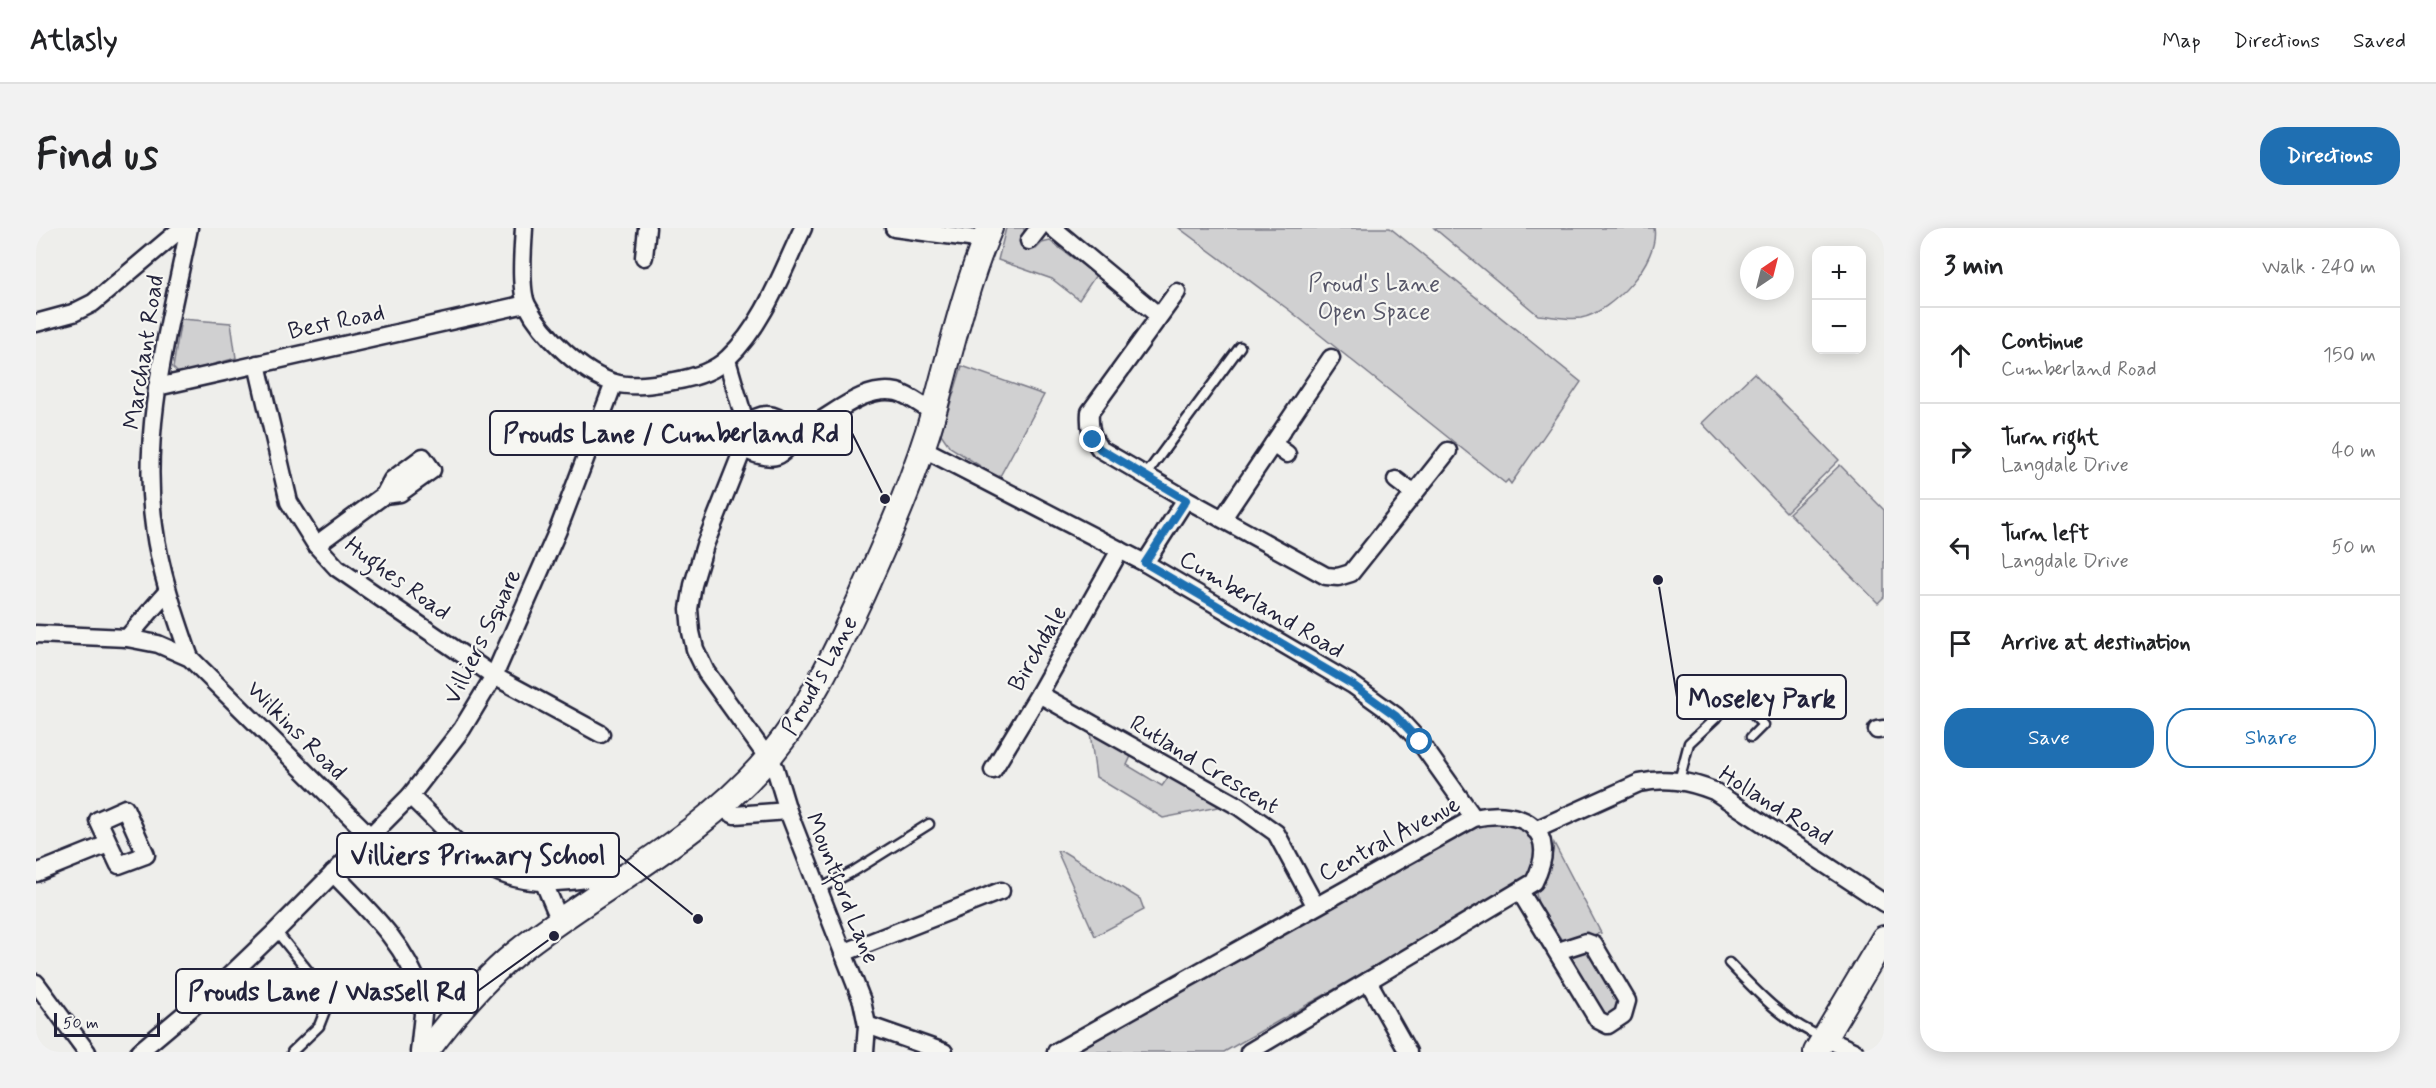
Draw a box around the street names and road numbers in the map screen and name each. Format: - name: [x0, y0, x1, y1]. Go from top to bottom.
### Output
- street label: Marchant Road: [117, 273, 172, 432]
- street label: Best Road: [285, 297, 388, 348]
- street label: Hughes Road: [336, 530, 456, 631]
- street label: Cumberland Road: [1173, 544, 1349, 667]
- street label: Villiers Square: [437, 564, 530, 710]
- street label: Birchdale: [1001, 600, 1075, 697]
- street label: Proud's Lane: [775, 610, 866, 741]
- street label: Wilkins Road: [239, 674, 353, 788]
- street label: Rutland Crescent: [1124, 708, 1285, 822]
- street label: Holland Road: [1713, 759, 1838, 853]
- street label: Central Avenue: [1313, 789, 1466, 890]
- street label: Mountford Lane: [795, 808, 886, 969]

